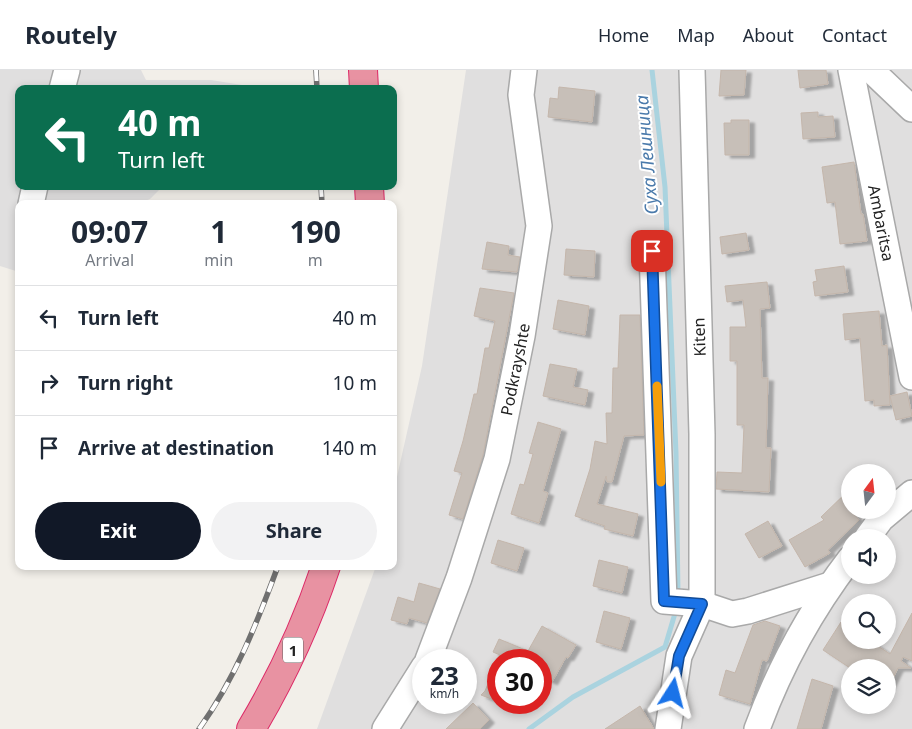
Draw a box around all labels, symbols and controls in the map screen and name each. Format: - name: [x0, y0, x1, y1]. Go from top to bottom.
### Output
- text: Routely: [25, 18, 117, 51]
- text: Home: [598, 23, 649, 47]
- text: Map: [677, 23, 715, 47]
- text: About: [743, 23, 794, 47]
- text: Contact: [822, 23, 887, 47]
- water label: Суха Лешница: [629, 94, 663, 216]
- text: 40 m: [118, 99, 201, 146]
- icon: left: [35, 105, 100, 170]
- text: Turn left: [118, 144, 205, 174]
- street label: Ambaritsa: [863, 183, 900, 263]
- text: 09:07: [71, 211, 148, 252]
- text: 1: [210, 211, 227, 252]
- text: 190: [289, 211, 341, 252]
- pin: [631, 230, 673, 272]
- icon: arrive: [638, 237, 666, 265]
- text: Arrival: [85, 249, 134, 271]
- text: min: [204, 249, 233, 271]
- text: m: [308, 249, 323, 271]
- icon: left: [35, 304, 63, 332]
- text: Turn left: [78, 305, 159, 331]
- text: 40 m: [333, 305, 377, 331]
- street label: Kiten: [687, 317, 711, 357]
- street label: Podkrayshte: [495, 322, 535, 417]
- icon: right: [35, 369, 63, 397]
- text: Turn right: [78, 370, 173, 396]
- text: 10 m: [333, 370, 377, 396]
- icon: arrive: [35, 434, 63, 462]
- text: Arrive at destination: [78, 435, 274, 461]
- text: 140 m: [322, 435, 377, 461]
- north arrow: [841, 464, 896, 519]
- map controls: [841, 464, 896, 714]
- button: Exit: [35, 502, 201, 560]
- button: Share: [211, 502, 377, 560]
- button: sound: [841, 529, 896, 584]
- button: search: [841, 594, 896, 649]
- road number: 1: [283, 638, 303, 662]
- speed limit sign: 30: [487, 649, 552, 714]
- text: 23: [430, 658, 459, 692]
- button: layers: [841, 659, 896, 714]
- position arrow: [646, 666, 698, 718]
- text: km/h: [430, 685, 459, 702]

